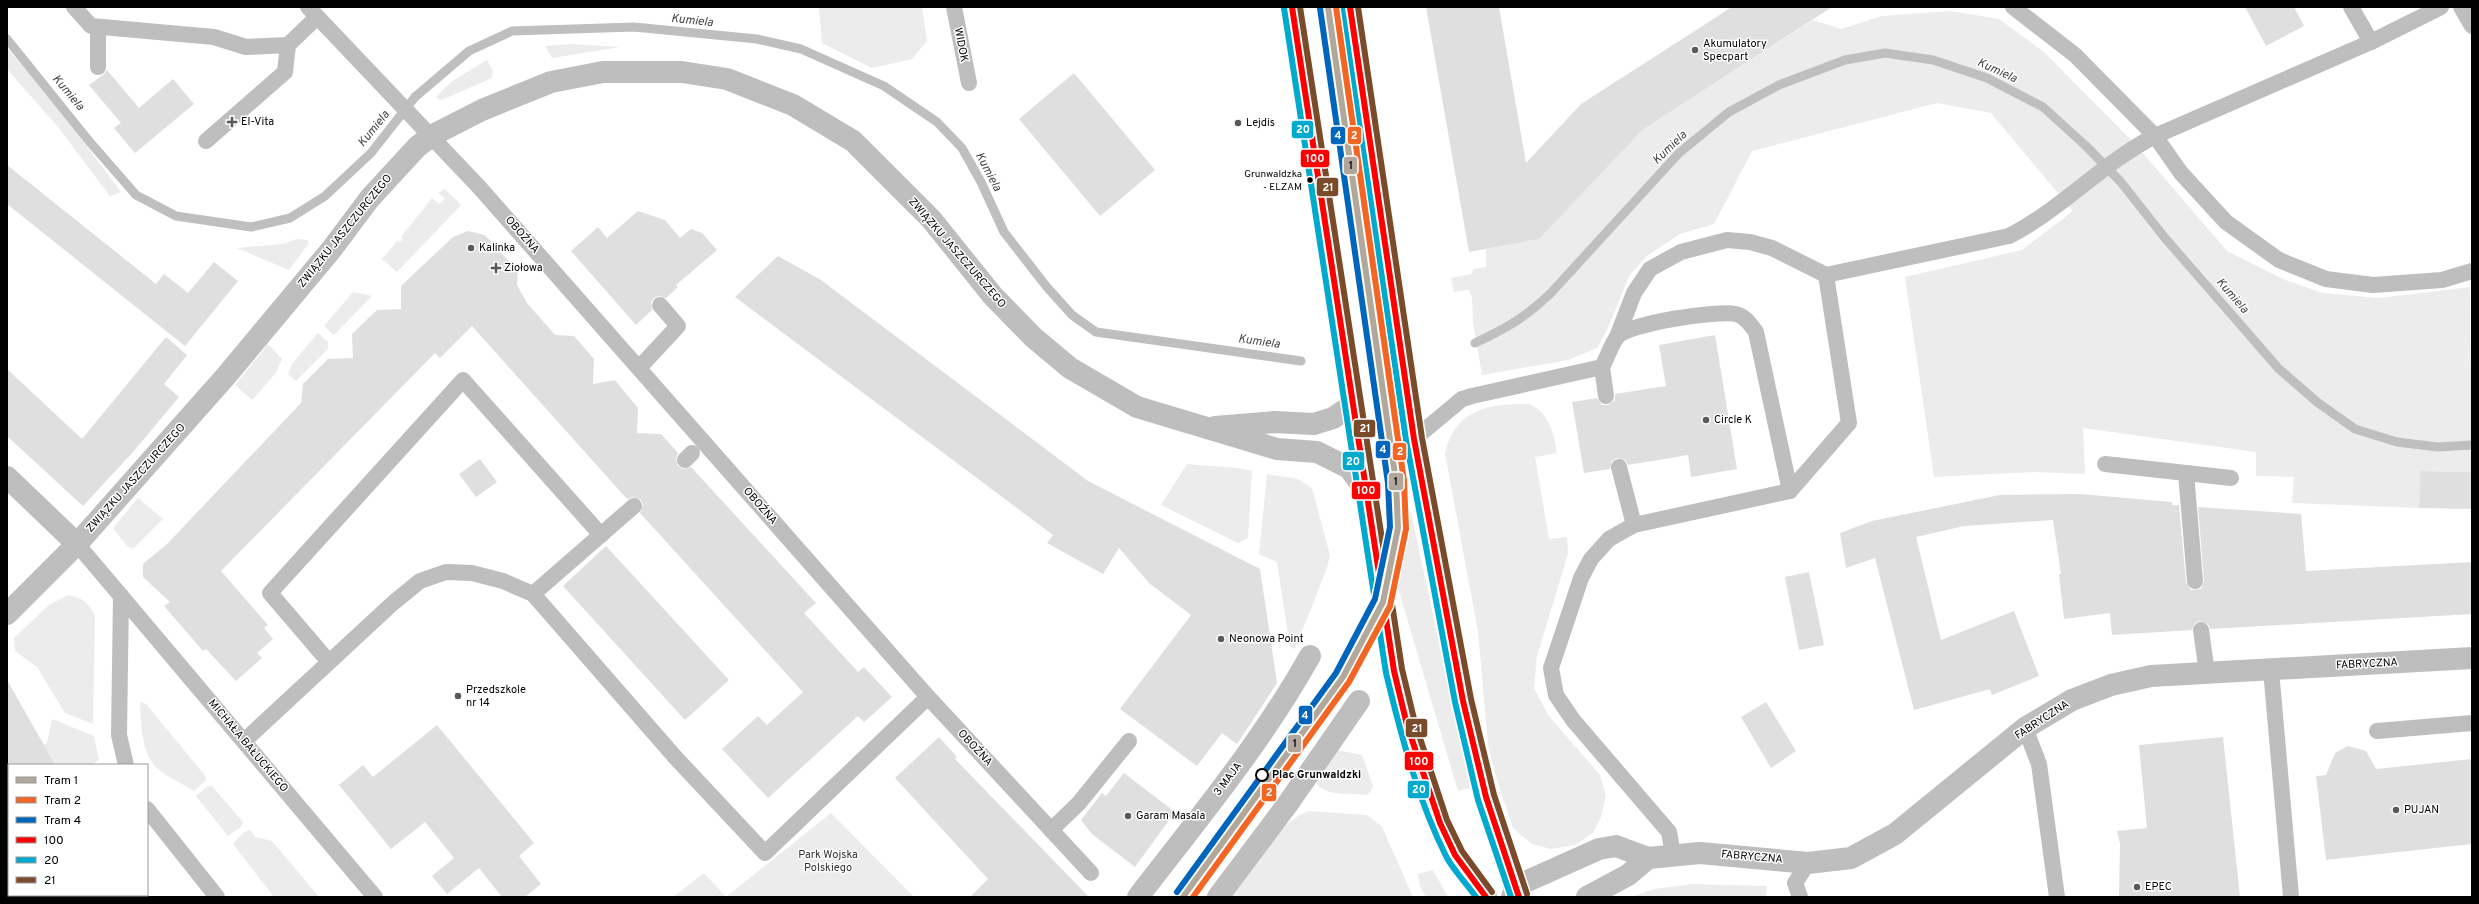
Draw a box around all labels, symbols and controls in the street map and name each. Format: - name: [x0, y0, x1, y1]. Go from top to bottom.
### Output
- water label: Kumiela: [670, 11, 715, 31]
- street label: WIDOK: [951, 27, 971, 63]
- place label: Akumulatory Specpart: [1703, 37, 1767, 64]
- marker: Akumulatory Specpart: [1690, 45, 1700, 55]
- water label: Kumiela: [1974, 55, 2020, 88]
- water label: Kumiela: [48, 72, 88, 115]
- water label: Kumiela: [354, 107, 394, 150]
- place label: El-Vita: [241, 115, 274, 129]
- marker: El-Vita: [226, 116, 238, 128]
- place label: Lejdis: [1246, 116, 1275, 130]
- marker: Lejdis: [1233, 118, 1243, 128]
- line badge: 20: [1291, 120, 1314, 139]
- text: 20: [1296, 123, 1310, 137]
- line badge: 4: [1330, 126, 1346, 145]
- line badge: 2: [1347, 126, 1362, 145]
- water label: Kumiela: [1649, 127, 1691, 168]
- text: 4: [1334, 129, 1342, 143]
- text: 2: [1351, 129, 1357, 143]
- line badge: 100: [1300, 149, 1330, 168]
- water label: Kumiela: [971, 150, 1005, 195]
- text: 100: [1306, 152, 1324, 166]
- line badge: 1: [1343, 156, 1358, 175]
- text: 1: [1349, 159, 1353, 173]
- place label: Grunwaldzka - ELZAM: [1244, 168, 1302, 194]
- street label: ZWIĄZKU JASZCZURCZEGO: [295, 171, 395, 291]
- marker: Grunwaldzka - ELZAM: [1305, 175, 1315, 185]
- line badge: 21: [1316, 177, 1339, 197]
- text: 21: [1322, 181, 1334, 195]
- street label: ZWIĄZKU JASZCZURCZEGO: [905, 195, 1009, 311]
- street label: OBOŹNA: [502, 213, 543, 257]
- place label: Kalinka: [479, 241, 515, 255]
- marker: Kalinka: [466, 243, 476, 253]
- place label: Ziołowa: [504, 261, 543, 275]
- marker: Ziołowa: [491, 263, 501, 273]
- water label: Kumiela: [2212, 275, 2252, 318]
- water label: Kumiela: [1237, 331, 1282, 353]
- place label: Circle K: [1714, 413, 1752, 427]
- marker: Circle K: [1701, 415, 1711, 425]
- line badge: 21: [1353, 419, 1376, 438]
- street label: ZWIĄZKU JASZCZURCZEGO: [83, 421, 189, 535]
- text: 21: [1359, 422, 1371, 436]
- line badge: 4: [1375, 440, 1391, 459]
- line badge: 2: [1392, 442, 1407, 461]
- text: 4: [1379, 443, 1387, 457]
- text: 2: [1397, 445, 1403, 459]
- line badge: 20: [1342, 451, 1365, 471]
- text: 20: [1346, 455, 1360, 469]
- line badge: 1: [1388, 472, 1404, 491]
- text: 1: [1394, 475, 1398, 489]
- line badge: 100: [1351, 481, 1381, 500]
- street label: OBOŹNA: [740, 484, 781, 528]
- text: 100: [1357, 484, 1375, 498]
- place label: Neonowa Point: [1229, 632, 1304, 646]
- marker: Neonowa Point: [1216, 634, 1226, 644]
- street label: FABRYCZNA: [2336, 655, 2398, 673]
- place label: Przedszkole nr 14: [466, 683, 526, 710]
- marker: Przedszkole nr 14: [453, 691, 463, 701]
- street label: MICHAŁA BAŁUCKIEGO: [205, 697, 291, 795]
- street label: FABRYCZNA: [2012, 697, 2072, 743]
- line badge: 4: [1298, 705, 1313, 725]
- text: 4: [1301, 709, 1309, 723]
- line badge: 21: [1405, 718, 1428, 738]
- text: 21: [1411, 722, 1423, 736]
- street label: OBOŹNA: [954, 726, 996, 769]
- line badge: 1: [1287, 734, 1302, 753]
- text: 1: [1293, 737, 1297, 751]
- line badge: 100: [1404, 751, 1434, 771]
- text: 100: [1410, 755, 1428, 769]
- street label: 3 MAJA: [1211, 759, 1245, 799]
- legend: [8, 764, 148, 896]
- marker: Plac Grunwaldzki: [1255, 768, 1269, 782]
- place label: Plac Grunwaldzki: [1272, 768, 1361, 782]
- text: Tram 1: [44, 773, 78, 789]
- line badge: 20: [1407, 780, 1430, 799]
- line badge: 2: [1261, 783, 1277, 802]
- text: 20: [1412, 783, 1426, 797]
- text: 2: [1266, 786, 1272, 800]
- text: Tram 2: [44, 793, 81, 809]
- place label: PUJAN: [2404, 803, 2439, 817]
- marker: PUJAN: [2391, 805, 2401, 815]
- place label: Garam Masala: [1136, 809, 1205, 823]
- marker: Garam Masala: [1123, 811, 1133, 821]
- text: Tram 4: [44, 813, 81, 829]
- text: 100: [44, 833, 64, 849]
- street label: FABRYCZNA: [1721, 847, 1783, 867]
- park label: Park Wojska Polskiego: [798, 848, 858, 875]
- text: 20: [44, 853, 59, 869]
- text: 21: [44, 873, 56, 889]
- place label: EPEC: [2145, 880, 2172, 894]
- marker: EPEC: [2132, 882, 2142, 892]

